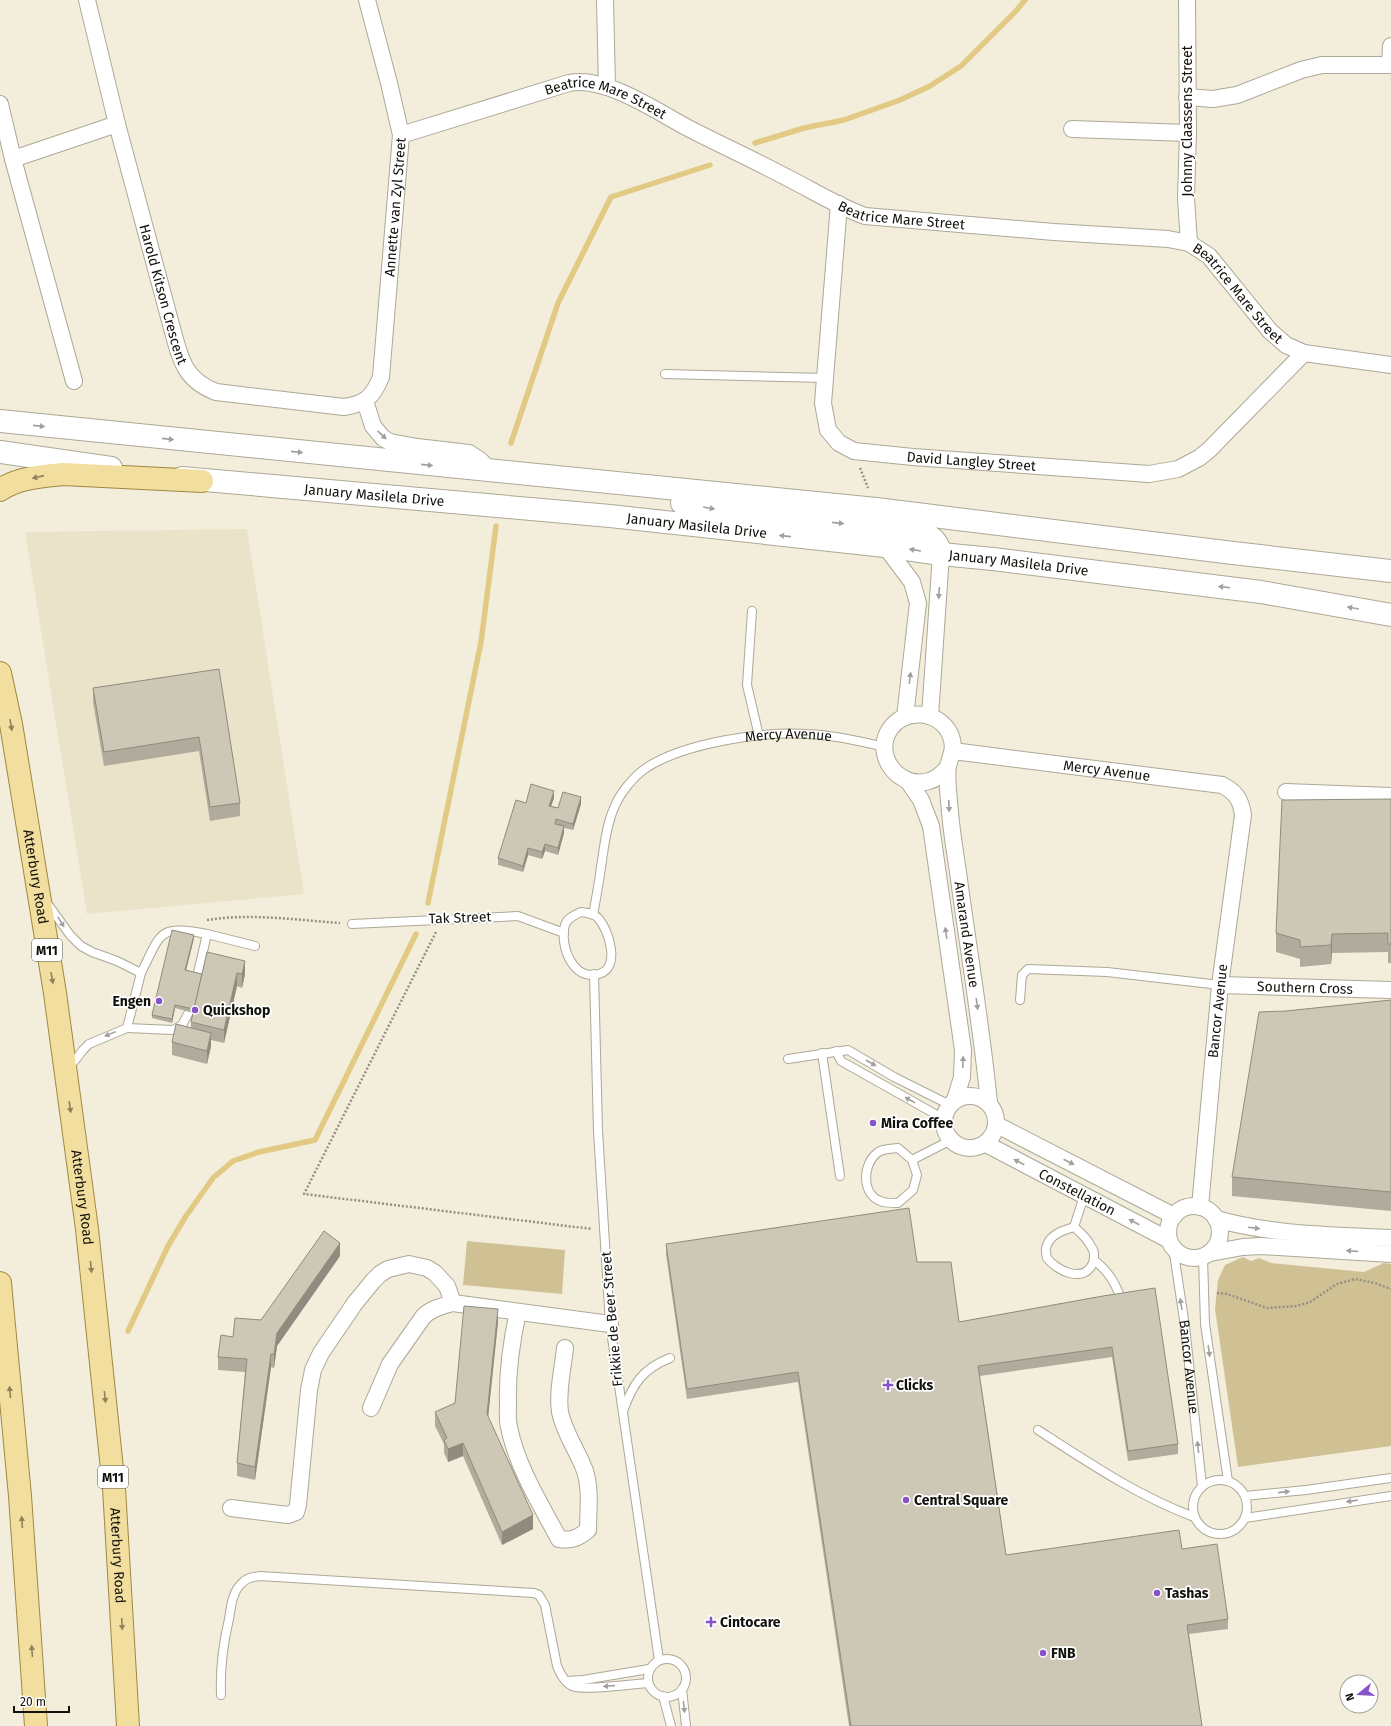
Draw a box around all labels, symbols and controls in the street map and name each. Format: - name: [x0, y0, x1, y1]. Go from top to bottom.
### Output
- street label: Johnny Claassens Street: [1179, 44, 1196, 197]
- street label: Beatrice Mare Street: [542, 74, 670, 123]
- street label: Annette van Zyl Street: [381, 136, 409, 277]
- street label: Beatrice Mare Street: [835, 197, 967, 233]
- street label: Harold Kitson Crescent: [136, 222, 191, 368]
- street label: Beatrice Mare Street: [1190, 239, 1287, 348]
- one-way arrow: [33, 422, 45, 429]
- one-way arrow: [377, 430, 387, 440]
- one-way arrow: [162, 435, 174, 442]
- street label: David Langley Street: [906, 448, 1038, 474]
- one-way arrow: [291, 449, 303, 455]
- one-way arrow: [421, 461, 433, 468]
- one-way arrow: [32, 475, 44, 481]
- street label: January Masilela Drive: [303, 480, 445, 510]
- one-way arrow: [703, 505, 715, 511]
- street label: January Masilela Drive: [626, 509, 768, 542]
- one-way arrow: [832, 520, 844, 527]
- one-way arrow: [779, 533, 791, 539]
- street label: January Masilela Drive: [948, 546, 1090, 579]
- one-way arrow: [908, 547, 921, 553]
- one-way arrow: [1218, 584, 1230, 590]
- one-way arrow: [935, 587, 942, 599]
- one-way arrow: [1347, 605, 1359, 611]
- one-way arrow: [906, 672, 913, 684]
- one-way arrow: [8, 719, 14, 731]
- street label: Mercy Avenue: [744, 725, 833, 745]
- street label: Mercy Avenue: [1062, 757, 1151, 784]
- one-way arrow: [946, 800, 953, 812]
- street label: Atterbury Road: [20, 828, 52, 925]
- street label: Amarand Avenue: [951, 881, 983, 989]
- street label: Tak Street: [428, 908, 493, 928]
- one-way arrow: [57, 917, 65, 927]
- one-way arrow: [943, 927, 949, 939]
- road number: M11: [32, 939, 62, 961]
- street label: Bancor Avenue: [1205, 963, 1231, 1059]
- one-way arrow: [49, 972, 55, 984]
- street label: Southern Cross: [1257, 978, 1354, 997]
- place label: Engen: [112, 993, 151, 1010]
- marker: Engen: [154, 996, 164, 1006]
- one-way arrow: [974, 998, 980, 1010]
- place label: Quickshop: [203, 1002, 270, 1019]
- marker: Quickshop: [190, 1005, 200, 1015]
- one-way arrow: [103, 1032, 115, 1038]
- one-way arrow: [960, 1055, 966, 1068]
- one-way arrow: [865, 1060, 877, 1067]
- one-way arrow: [904, 1096, 916, 1103]
- one-way arrow: [67, 1101, 73, 1113]
- place label: Mira Coffee: [881, 1115, 954, 1132]
- marker: Mira Coffee: [868, 1118, 878, 1128]
- street label: Atterbury Road: [68, 1149, 97, 1246]
- one-way arrow: [1014, 1158, 1025, 1165]
- one-way arrow: [1063, 1159, 1075, 1165]
- street label: Constellation: [1036, 1165, 1118, 1219]
- one-way arrow: [1129, 1219, 1140, 1225]
- one-way arrow: [1248, 1224, 1260, 1231]
- one-way arrow: [1346, 1248, 1358, 1255]
- street label: Frikkie de Beer Street: [598, 1250, 626, 1387]
- one-way arrow: [88, 1261, 94, 1274]
- one-way arrow: [1178, 1298, 1184, 1310]
- street label: Bancor Avenue: [1176, 1319, 1203, 1415]
- one-way arrow: [1206, 1345, 1212, 1357]
- place label: Clicks: [896, 1377, 933, 1394]
- marker: Clicks: [883, 1380, 893, 1390]
- one-way arrow: [7, 1386, 14, 1398]
- one-way arrow: [101, 1391, 108, 1403]
- one-way arrow: [1194, 1441, 1201, 1453]
- road number: M11: [98, 1466, 128, 1488]
- one-way arrow: [1278, 1489, 1290, 1495]
- place label: Central Square: [914, 1492, 1008, 1509]
- marker: Central Square: [901, 1495, 911, 1505]
- one-way arrow: [1346, 1498, 1358, 1504]
- street label: Atterbury Road: [107, 1507, 129, 1604]
- one-way arrow: [18, 1516, 25, 1528]
- place label: Tashas: [1165, 1585, 1209, 1602]
- marker: Tashas: [1152, 1588, 1162, 1598]
- place label: Cintocare: [720, 1614, 781, 1631]
- marker: Cintocare: [705, 1616, 717, 1628]
- one-way arrow: [119, 1618, 126, 1630]
- one-way arrow: [28, 1645, 35, 1657]
- place label: FNB: [1051, 1645, 1076, 1662]
- marker: FNB: [1038, 1648, 1048, 1658]
- north arrow: [1339, 1674, 1379, 1714]
- one-way arrow: [603, 1682, 615, 1689]
- scale bar: [14, 1688, 69, 1714]
- text: N: [1343, 1691, 1357, 1702]
- text: 20 m: [20, 1695, 46, 1709]
- one-way arrow: [681, 1701, 687, 1714]

